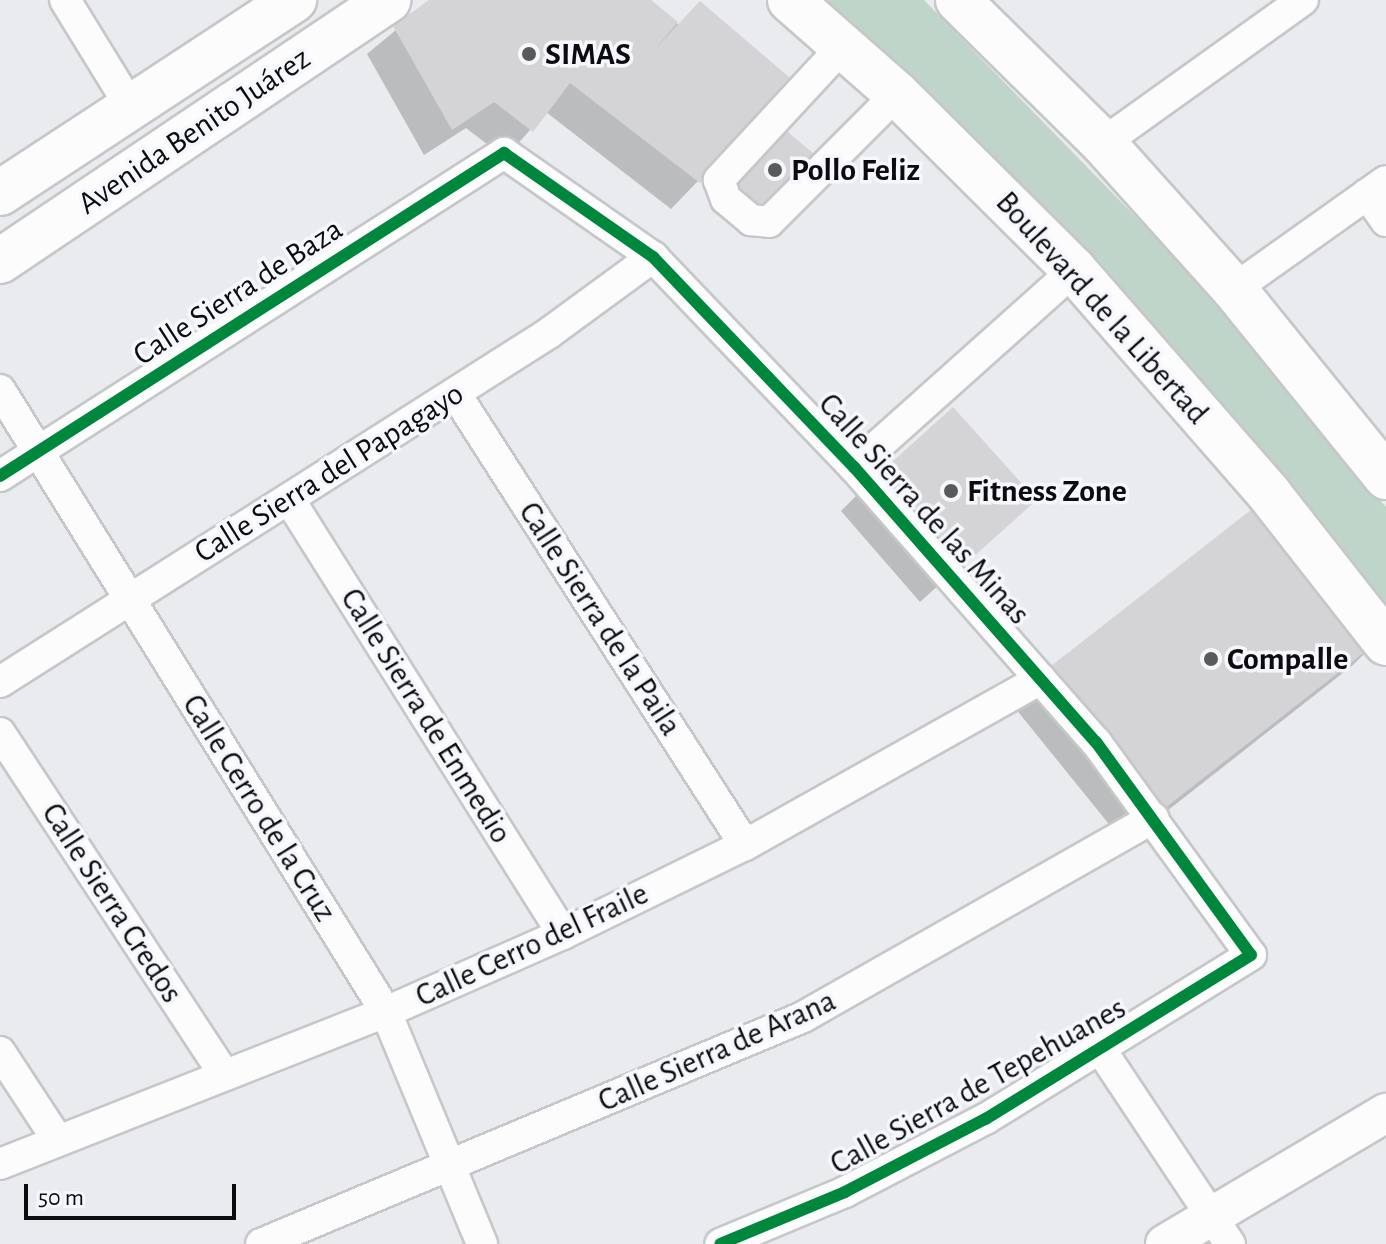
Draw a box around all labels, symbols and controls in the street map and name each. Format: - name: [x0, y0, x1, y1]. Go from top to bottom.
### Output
- place label: SIMAS: [545, 35, 631, 73]
- street label: Avenida Benito Juárez: [71, 39, 317, 223]
- marker: SIMAS: [520, 45, 538, 63]
- place label: Pollo Feliz: [791, 151, 920, 189]
- marker: Pollo Feliz: [766, 161, 784, 179]
- street label: Boulevard de la Libertad: [987, 184, 1217, 432]
- street label: Calle Sierra de Baza: [126, 210, 350, 374]
- street label: Calle Sierra del Papagayo: [187, 375, 471, 571]
- street label: Calle Sierra de las Minas: [810, 385, 1038, 633]
- place label: Fitness Zone: [967, 472, 1127, 510]
- marker: Fitness Zone: [942, 482, 960, 500]
- street label: Calle Sierra de la Paila: [510, 495, 690, 743]
- street label: Calle Sierra de Enmedio: [332, 581, 520, 851]
- place label: Compalle: [1227, 640, 1348, 678]
- marker: Compalle: [1202, 650, 1220, 668]
- street label: Calle Cerro de la Cruz: [174, 688, 344, 928]
- street label: Calle Sierra Credos: [33, 796, 191, 1010]
- street label: Calle Cerro del Fraile: [410, 874, 654, 1016]
- street label: Calle Sierra de Arana: [592, 981, 842, 1121]
- street label: Calle Sierra de Tepehuanes: [824, 989, 1132, 1183]
- scale bar: [28, 1168, 240, 1218]
- text: 50 m: [38, 1186, 84, 1210]

